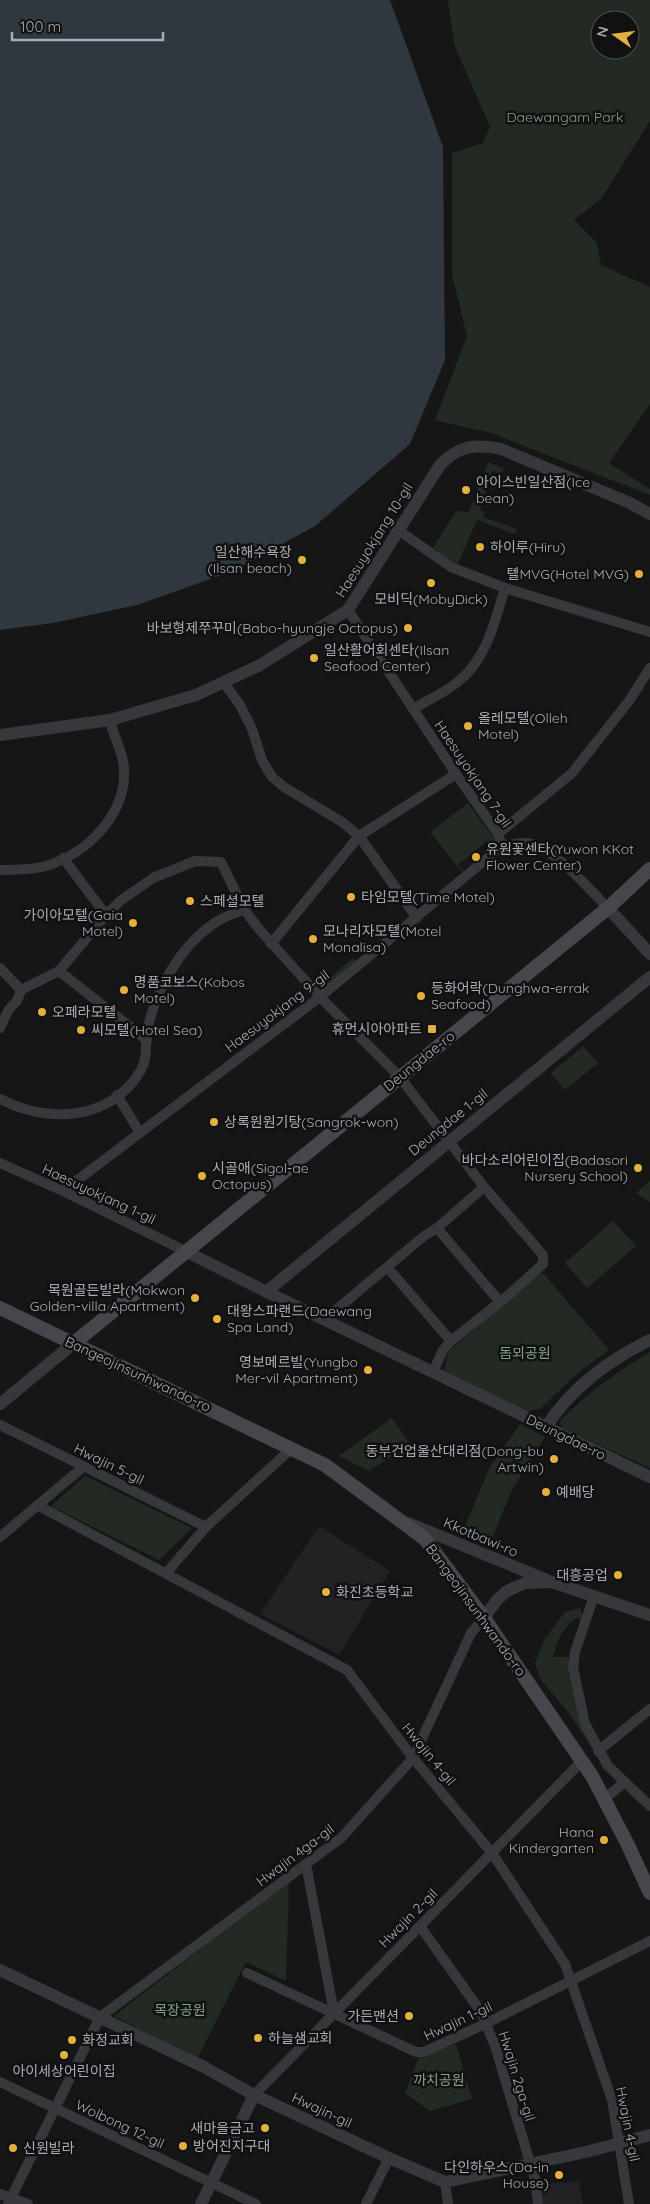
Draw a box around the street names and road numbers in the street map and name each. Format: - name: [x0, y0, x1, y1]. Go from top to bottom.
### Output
- street label: Haesuyokjang 10-gil: [331, 479, 417, 601]
- street label: Haesuyokjang 7-gil: [431, 717, 515, 831]
- street label: Haesuyokjang 9-gil: [221, 966, 333, 1056]
- street label: Deungdae-ro: [380, 1027, 458, 1095]
- street label: Deungdae 1-gil: [405, 1085, 491, 1159]
- street label: Haesuyokjang 1-gil: [39, 1160, 159, 1228]
- street label: Bangeojinsunhwando-ro: [62, 1332, 214, 1416]
- street label: Deungdae-ro: [523, 1410, 609, 1464]
- street label: Hwajin 5-gil: [71, 1439, 147, 1489]
- street label: Kkotbawi-ro: [441, 1513, 521, 1561]
- street label: Bangeojinsunhwando-ro: [422, 1540, 530, 1680]
- street label: Hwajin 4-gil: [398, 1719, 460, 1789]
- street label: Hwajin 4ga-gil: [253, 1820, 337, 1890]
- street label: Hwajin 2-gil: [375, 1885, 441, 1951]
- street label: Hwajin 1-gil: [421, 1997, 495, 2045]
- street label: Hwajin 2ga-gil: [495, 2029, 539, 2123]
- street label: Hwajin 4-gil: [612, 2085, 644, 2163]
- street label: Hwajin-gil: [289, 2088, 355, 2132]
- street label: Wolbong 12-gil: [73, 2096, 167, 2152]

